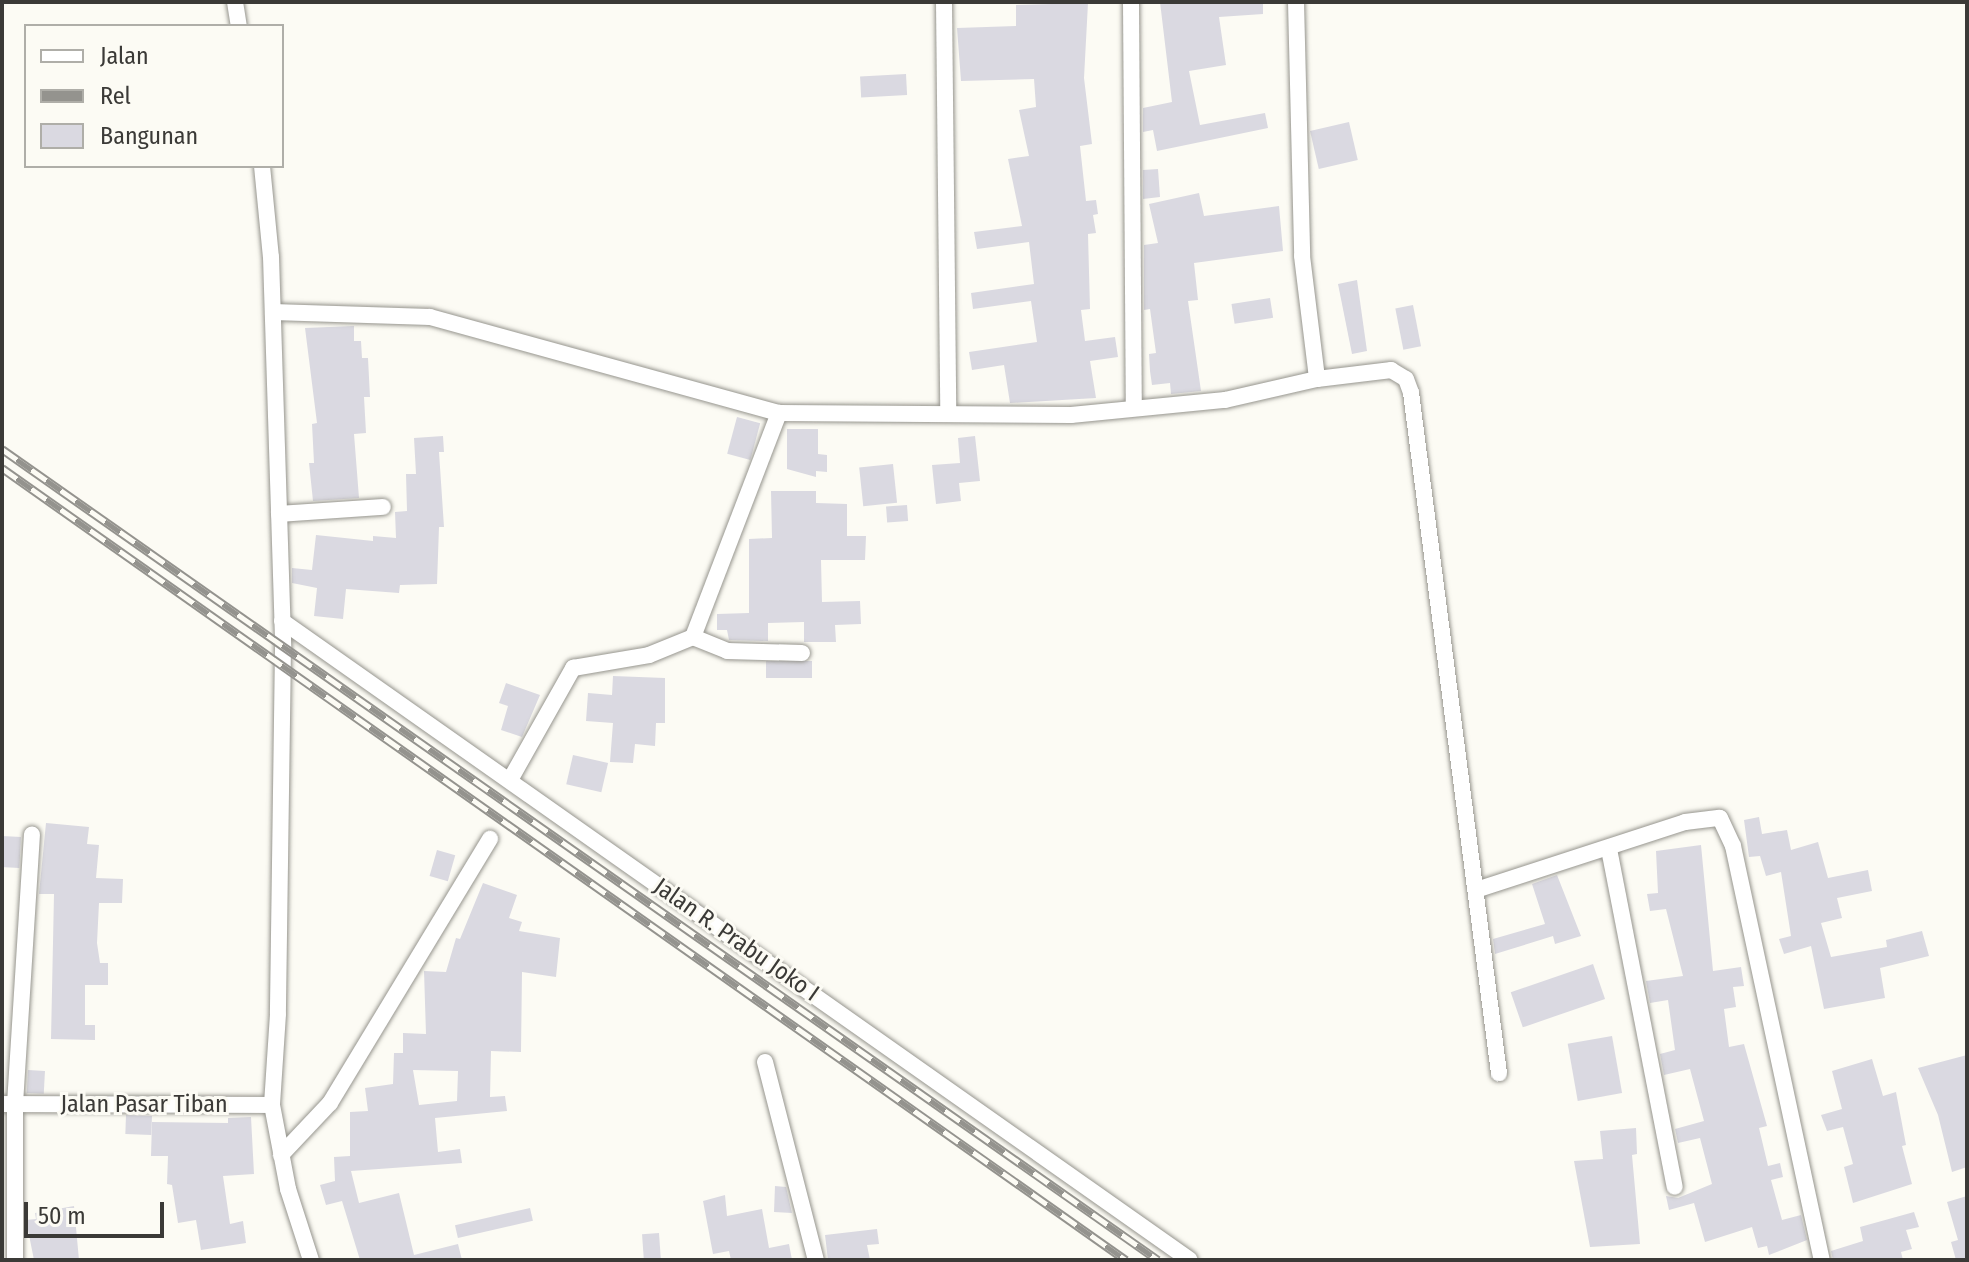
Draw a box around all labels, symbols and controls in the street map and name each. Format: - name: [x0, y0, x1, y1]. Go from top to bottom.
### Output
- legend: [24, 24, 284, 168]
- text: Jalan: [100, 42, 149, 70]
- text: Rel: [100, 82, 131, 110]
- text: Bangunan: [100, 122, 198, 150]
- street label: Jalan R. Prabu Joko I: [648, 872, 824, 1008]
- street label: Jalan Pasar Tiban: [60, 1091, 228, 1119]
- scale bar: [28, 1186, 168, 1236]
- text: 50 m: [38, 1202, 86, 1230]

